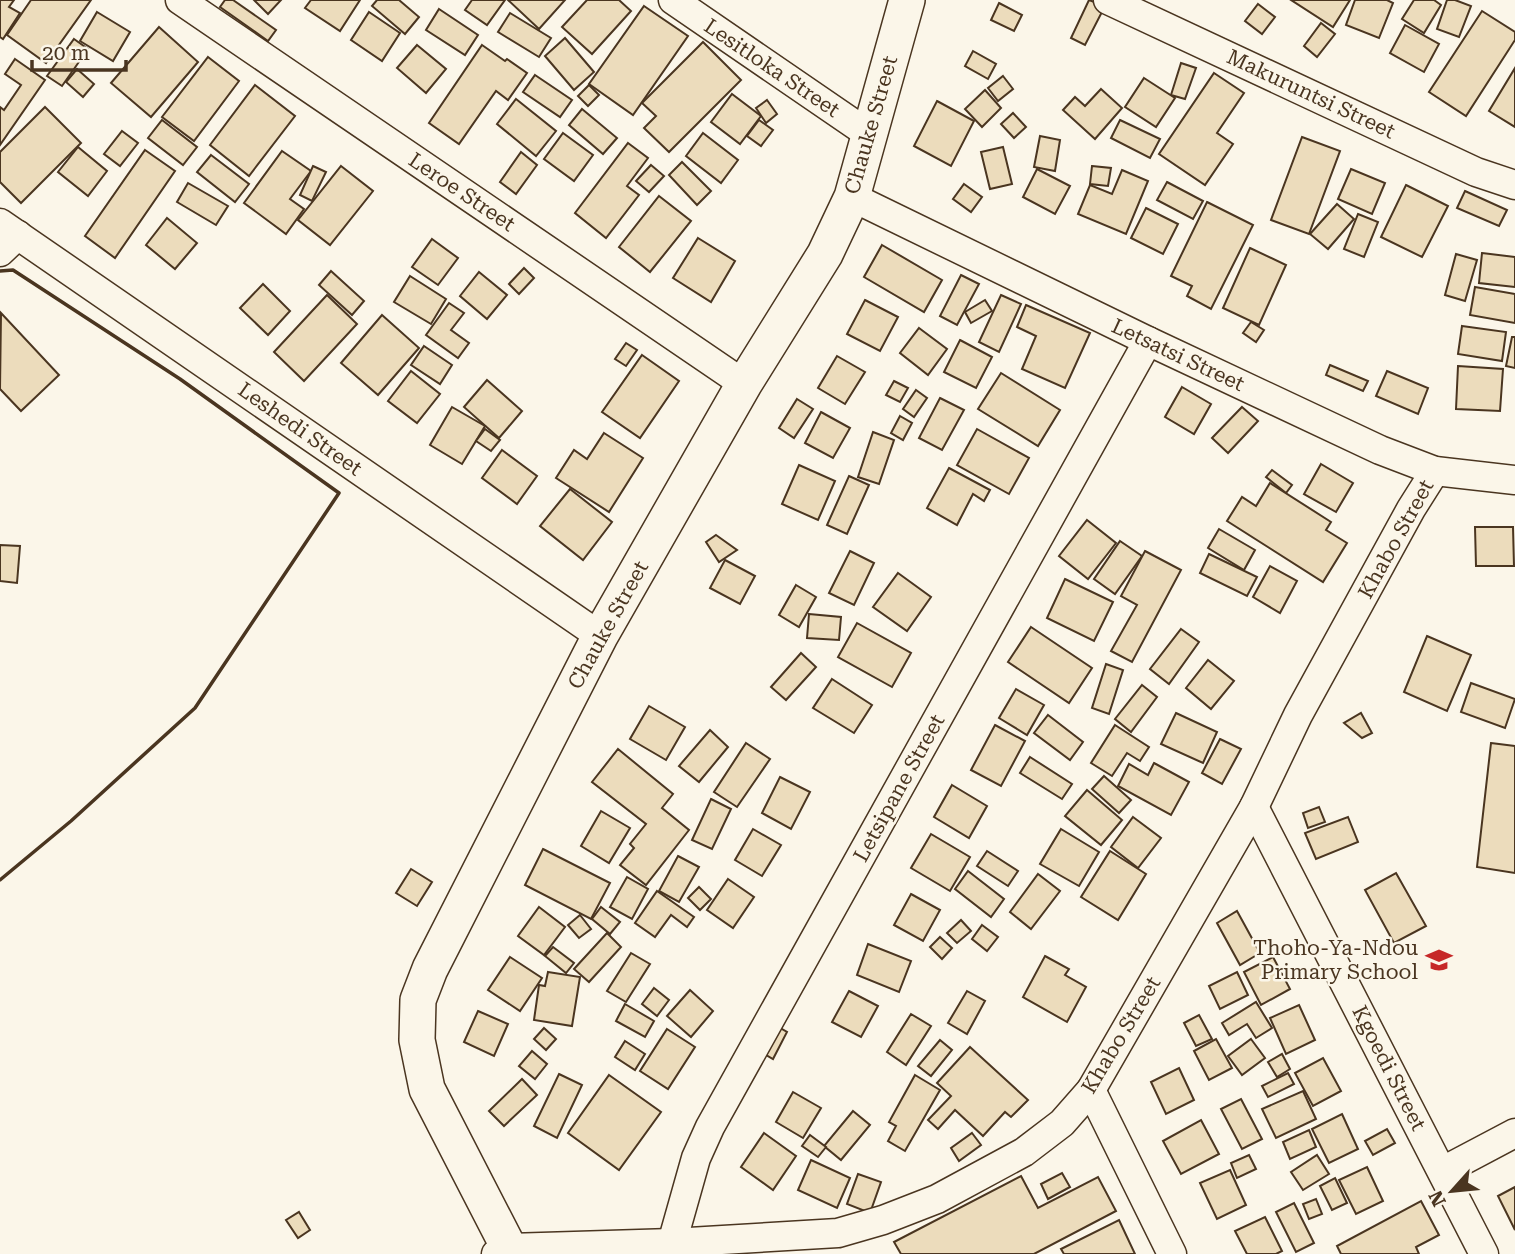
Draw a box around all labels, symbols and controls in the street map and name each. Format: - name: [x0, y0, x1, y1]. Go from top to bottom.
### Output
- street label: Lesitloka Street: [700, 14, 844, 122]
- scale bar: [32, 28, 126, 72]
- text: 20 m: [42, 41, 90, 65]
- street label: Makuruntsi Street: [1223, 45, 1399, 144]
- street label: Chauke Street: [840, 53, 902, 197]
- street label: Leroe Street: [404, 148, 520, 236]
- street label: Letsatsi Street: [1108, 314, 1248, 396]
- street label: Leshedi Street: [234, 377, 367, 481]
- street label: Khabo Street: [1353, 475, 1439, 603]
- street label: Chauke Street: [563, 557, 653, 693]
- street label: Letsipane Street: [849, 710, 949, 866]
- place label: Thoho-Ya-Ndou Primary School: [1253, 936, 1419, 984]
- school or university icon: Thoho-Ya-Ndou Primary School: [1424, 945, 1454, 975]
- street label: Khabo Street: [1077, 972, 1165, 1098]
- street label: Kgoedi Street: [1347, 1002, 1431, 1135]
- north arrow: [1417, 1156, 1487, 1226]
- text: N: [1424, 1186, 1451, 1210]

